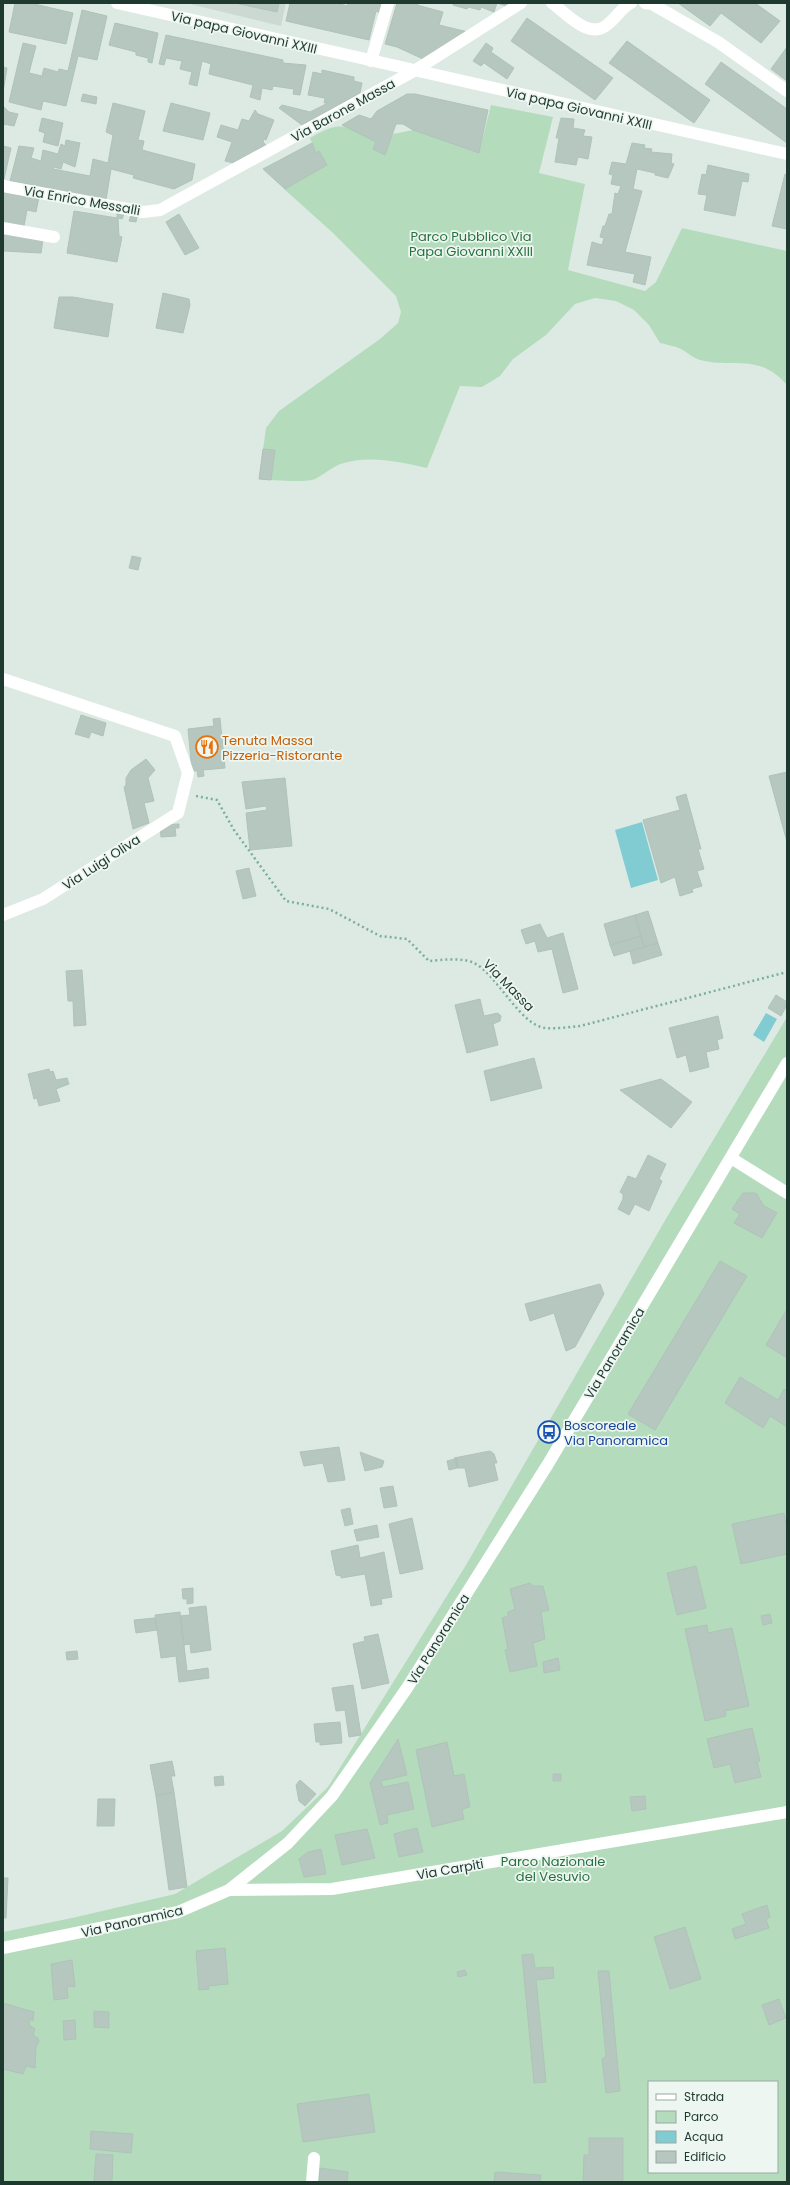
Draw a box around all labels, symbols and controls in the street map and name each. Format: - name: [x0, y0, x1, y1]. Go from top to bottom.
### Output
- street label: Via papa Giovanni XXIII: [169, 6, 319, 59]
- street label: Via Barone Massa: [288, 74, 399, 147]
- street label: Via papa Giovanni XXIII: [504, 82, 654, 135]
- street label: Via Enrico Messalli: [22, 181, 142, 220]
- park label: Parco Pubblico Via Papa Giovanni XXIII: [409, 227, 533, 261]
- place label: Tenuta Massa Pizzeria-Ristorante: [222, 731, 342, 765]
- restaurant icon: Tenuta Massa Pizzeria-Ristorante: [194, 734, 220, 760]
- street label: Via Luigi Oliva: [59, 830, 144, 895]
- street label: Via Massa: [479, 955, 539, 1016]
- street label: Via Panoramica: [579, 1304, 649, 1403]
- place label: Boscoreale Via Panoramica: [564, 1416, 668, 1450]
- bus stop icon: Boscoreale Via Panoramica: [536, 1419, 562, 1445]
- street label: Via Panoramica: [403, 1590, 474, 1688]
- park label: Parco Nazionale del Vesuvio: [501, 1852, 605, 1886]
- street label: Via Carpiti: [415, 1854, 485, 1885]
- street label: Via Panoramica: [79, 1901, 185, 1942]
- legend: [648, 2081, 778, 2173]
- text: Strada: [684, 2088, 724, 2105]
- text: Parco: [684, 2108, 719, 2125]
- text: Acqua: [684, 2128, 723, 2145]
- text: Edificio: [684, 2148, 726, 2165]

